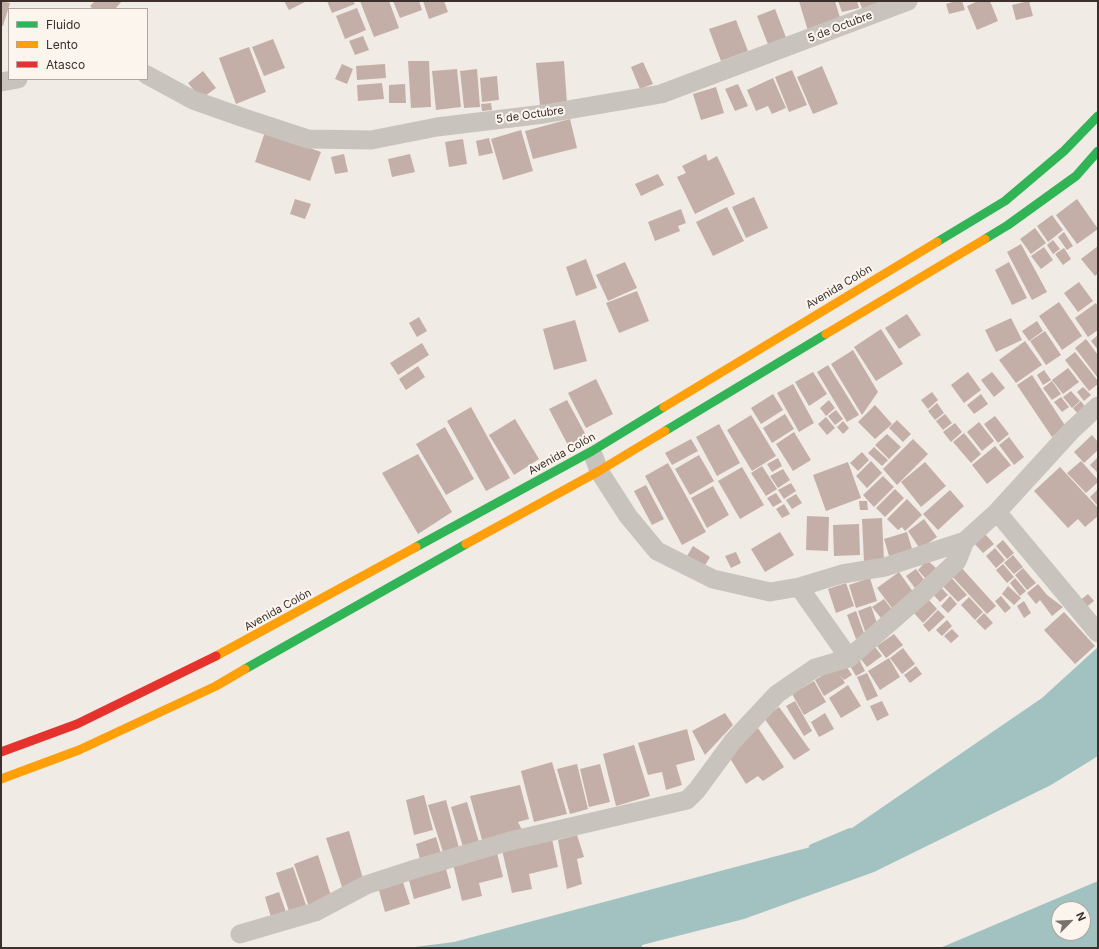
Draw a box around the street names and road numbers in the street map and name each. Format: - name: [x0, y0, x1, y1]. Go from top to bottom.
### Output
- street label: 5 de Octubre: [806, 9, 874, 45]
- street label: 5 de Octubre: [495, 104, 565, 126]
- street label: Avenida Colón: [804, 262, 874, 312]
- street label: Avenida Colón: [526, 430, 598, 478]
- street label: Avenida Colón: [242, 586, 314, 634]

